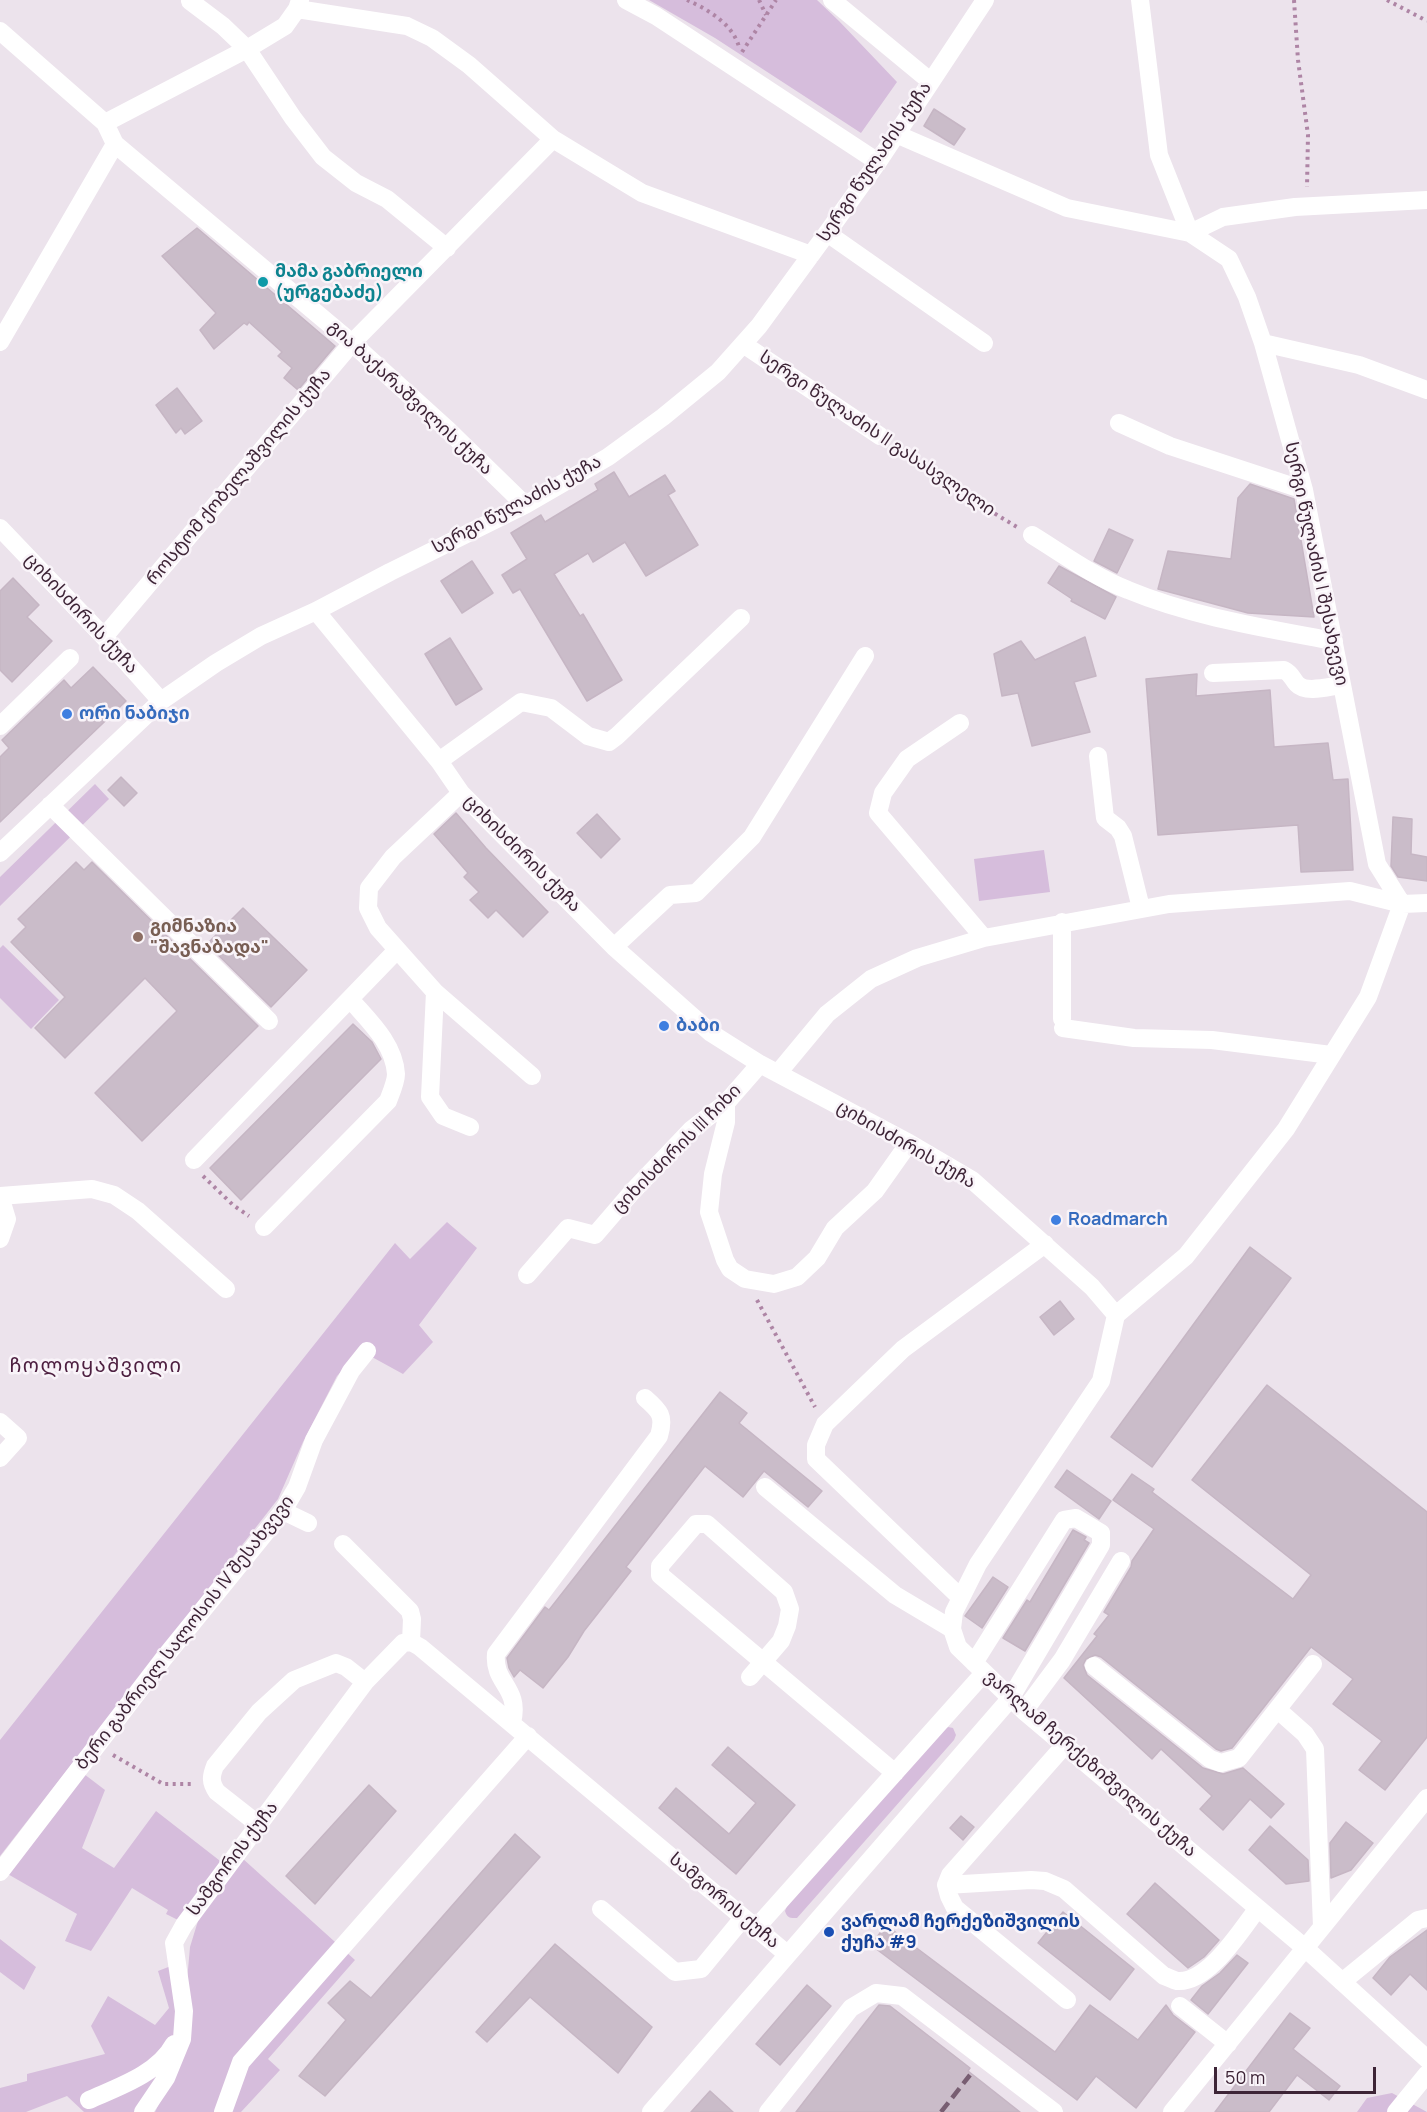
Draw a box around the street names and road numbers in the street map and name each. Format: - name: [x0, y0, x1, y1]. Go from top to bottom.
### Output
- street label: სერგი წულაძის ქუჩა: [813, 78, 937, 246]
- street label: გია ბაქარაშვილის ქუჩა: [323, 316, 497, 480]
- street label: სერგი წულაძის II გასასვლელი: [755, 347, 999, 521]
- street label: როსტომ ქობელაშვილის ქუჩა: [142, 364, 336, 590]
- street label: სერგი წულაძის I შესახვევი: [1280, 440, 1352, 688]
- street label: სერგი წულაძის ქუჩა: [429, 451, 605, 559]
- street label: ციხისძირის ქუჩა: [20, 549, 142, 679]
- street label: ციხისძირის ქუჩა: [459, 791, 585, 917]
- street label: ციხისძირის III ჩიხი: [608, 1080, 746, 1218]
- street label: ციხისძირის ქუჩა: [833, 1096, 979, 1194]
- street label: ბერი გაბრიელ სალოსის IV შესახვევი: [71, 1491, 299, 1775]
- street label: ვარლამ ჩერქეზიშვილის ქუჩა: [980, 1666, 1200, 1862]
- street label: სამგორის ქუჩა: [183, 1798, 283, 1920]
- street label: სამგორის ქუჩა: [664, 1849, 784, 1953]

